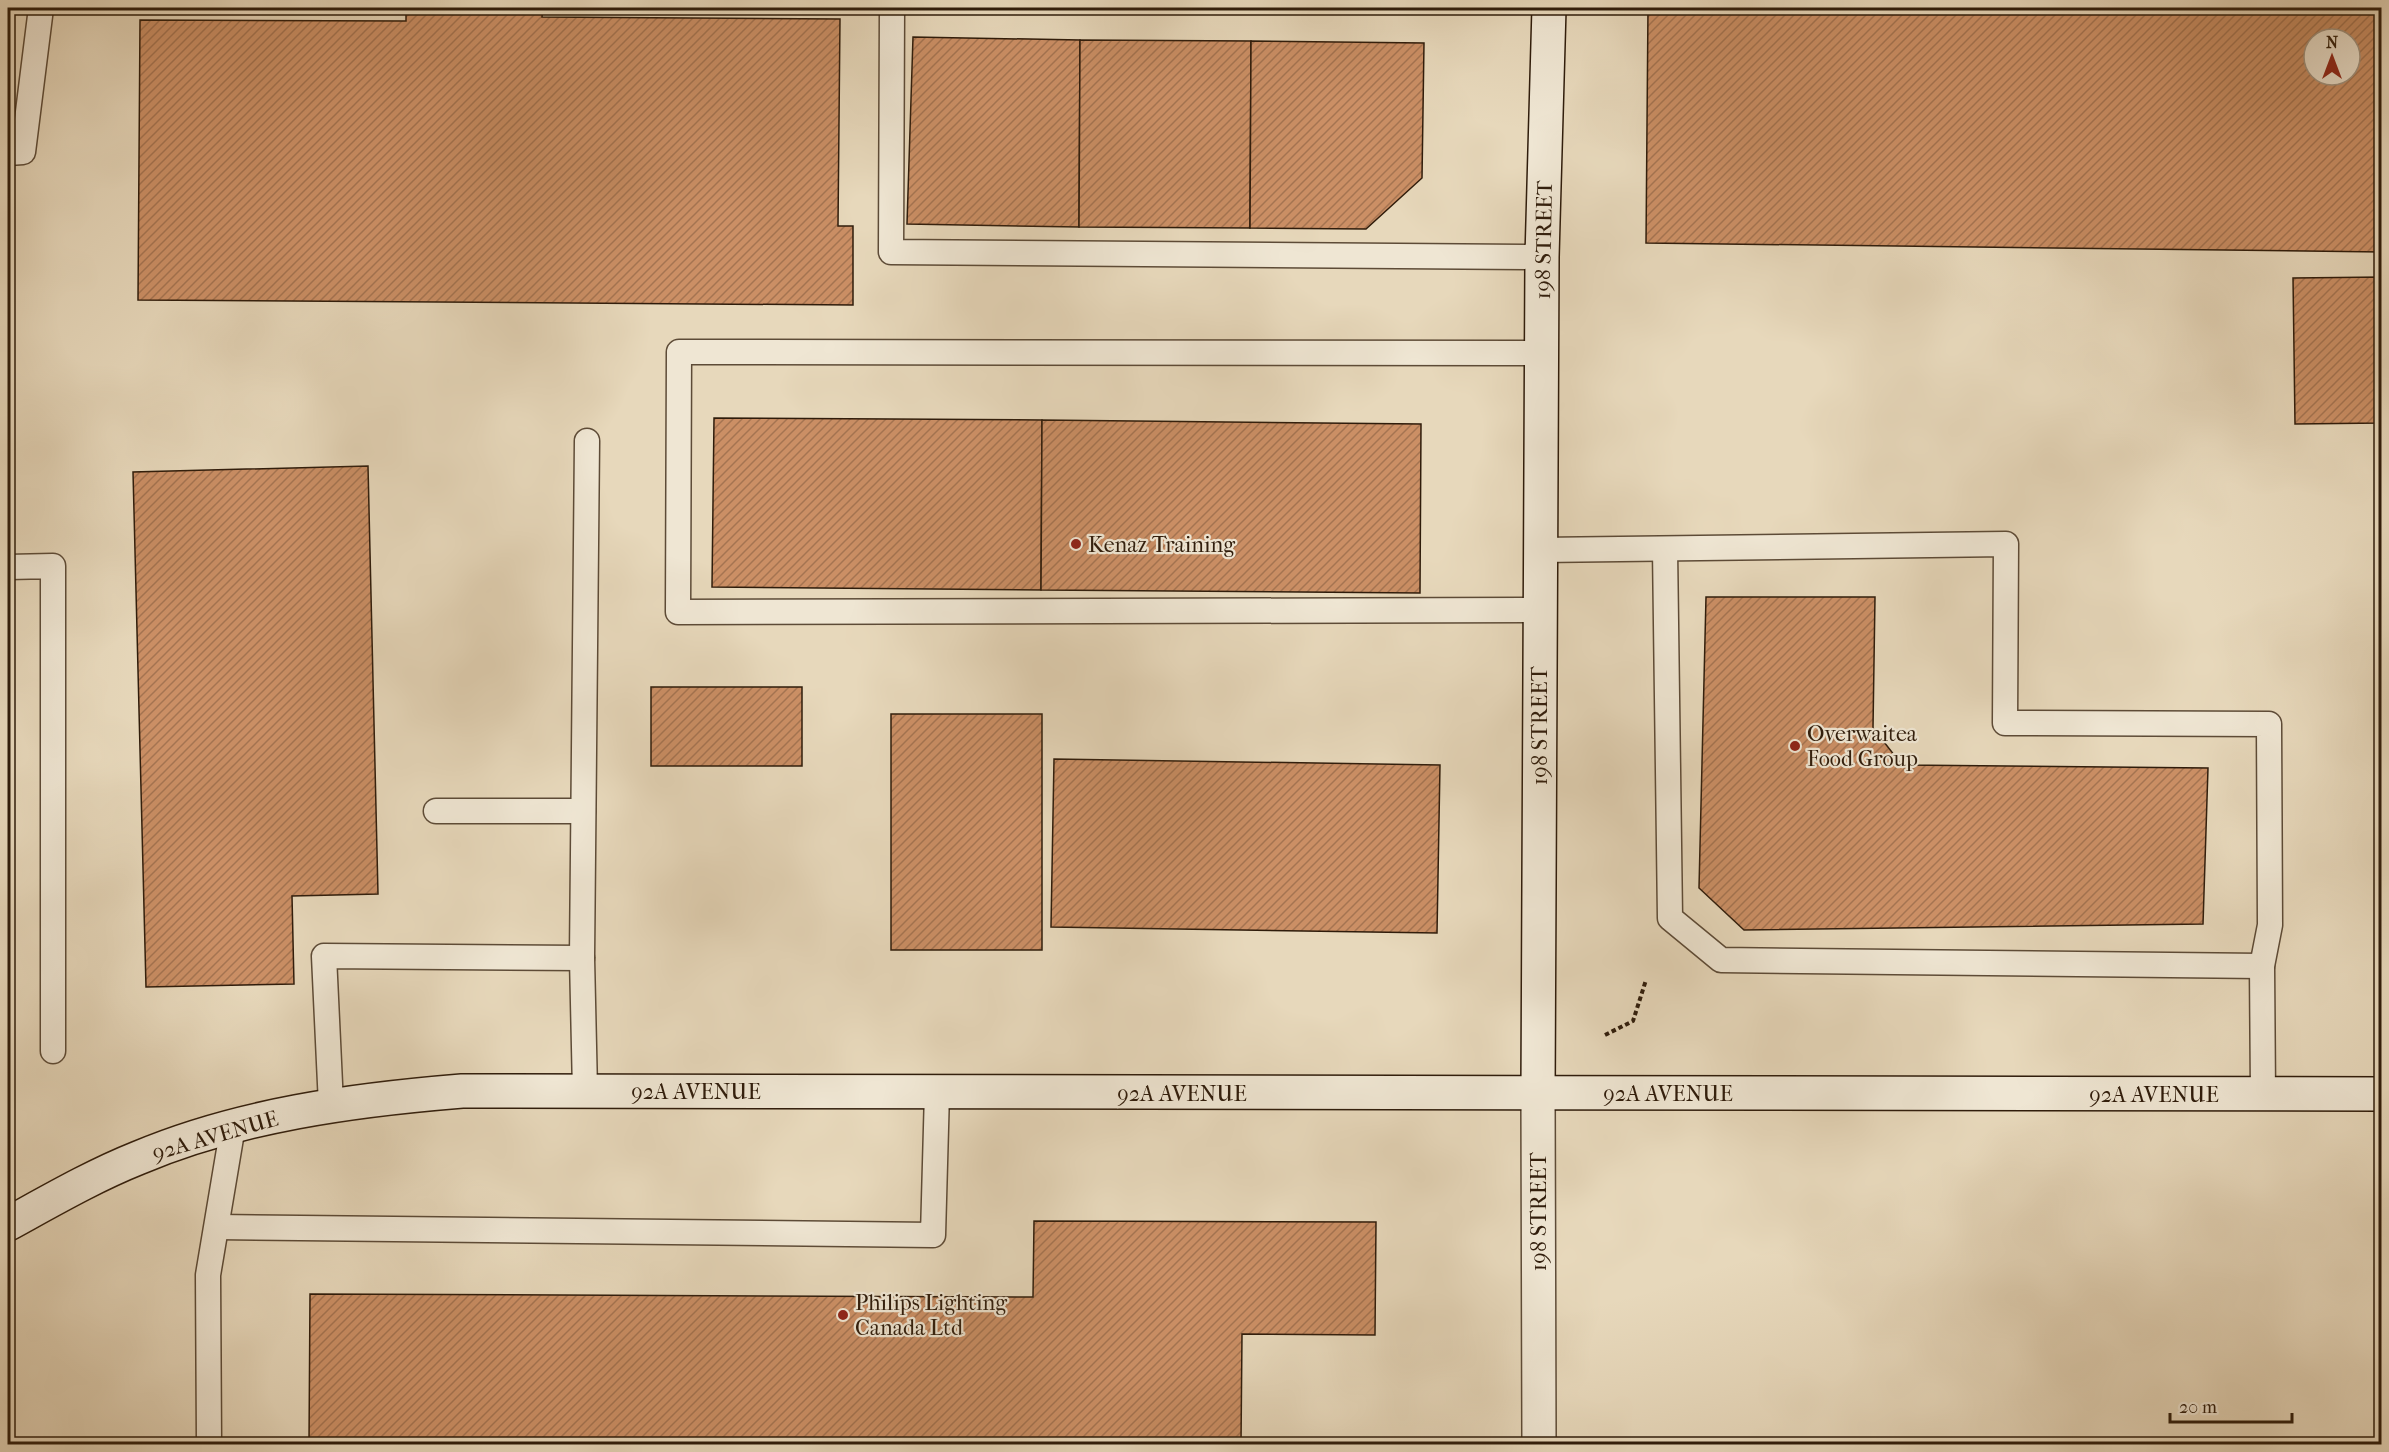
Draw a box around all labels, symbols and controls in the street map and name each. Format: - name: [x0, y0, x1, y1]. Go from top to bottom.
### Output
- north arrow: [2302, 27, 2362, 87]
- text: N: [2326, 33, 2339, 52]
- street label: 198 STREET: [1530, 179, 1558, 300]
- place label: Kenaz Training: [1088, 532, 1235, 558]
- marker: Kenaz Training: [1069, 537, 1083, 551]
- street label: 198 STREET: [1527, 665, 1553, 786]
- place label: Overwaitea Food Group: [1807, 721, 1918, 772]
- marker: Overwaitea Food Group: [1788, 739, 1802, 753]
- street label: 92A AVENUE: [631, 1079, 761, 1105]
- street label: 92A AVENUE: [1117, 1081, 1247, 1107]
- street label: 92A AVENUE: [1603, 1081, 1733, 1107]
- street label: 92A AVENUE: [2089, 1082, 2219, 1108]
- street label: 92A AVENUE: [149, 1106, 281, 1166]
- street label: 198 STREET: [1526, 1151, 1552, 1272]
- place label: Philips Lighting Canada Ltd: [855, 1290, 1007, 1341]
- marker: Philips Lighting Canada Ltd: [836, 1308, 850, 1322]
- scale bar: [2170, 1386, 2292, 1424]
- text: 20 m: [2179, 1397, 2217, 1418]

